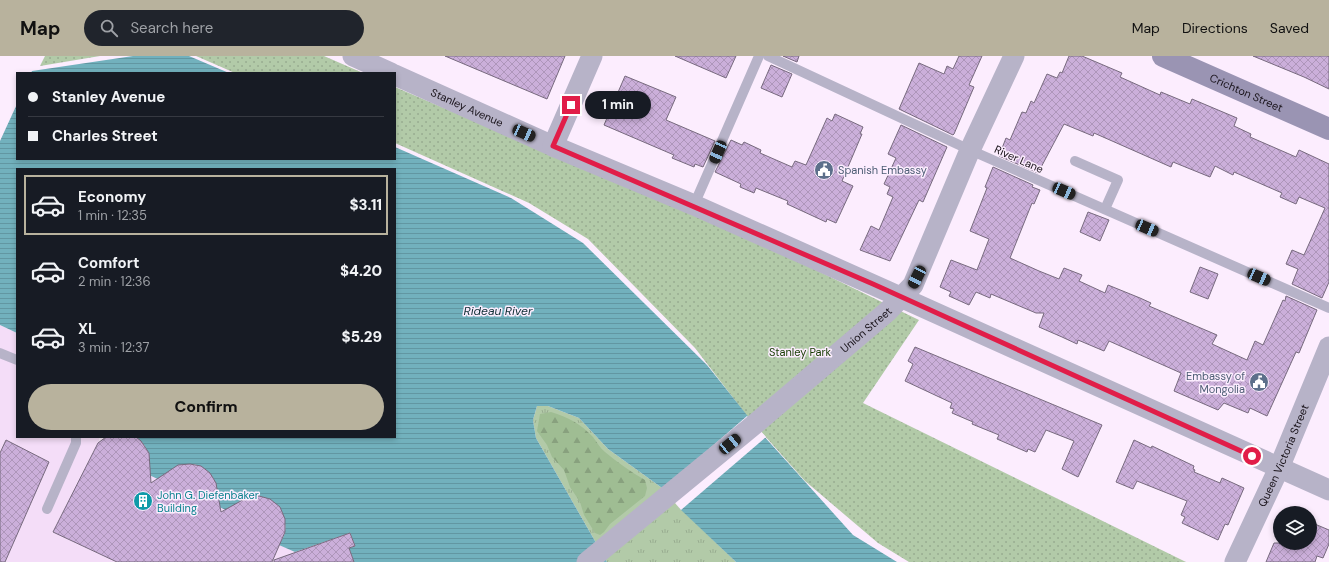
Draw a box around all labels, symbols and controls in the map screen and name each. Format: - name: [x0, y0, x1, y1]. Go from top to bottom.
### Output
- search box: [84, 10, 364, 46]
- text: Map: [20, 16, 60, 41]
- icon: search: [98, 17, 120, 39]
- text: Search here: [130, 18, 213, 38]
- text: Map: [1132, 19, 1160, 37]
- text: Directions: [1182, 19, 1248, 37]
- text: Saved: [1270, 19, 1309, 37]
- street label: Crichton Street: [1208, 70, 1285, 115]
- street label: Stanley Avenue: [429, 85, 505, 130]
- text: Stanley Avenue: [52, 87, 165, 107]
- callout: 1 min: [585, 91, 651, 119]
- route end: [562, 96, 580, 114]
- text: 1 min: [602, 96, 634, 113]
- car: [511, 123, 537, 143]
- text: Charles Street: [52, 126, 158, 146]
- car: [708, 139, 728, 165]
- street label: River Lane: [992, 142, 1046, 176]
- public building icon: Spanish Embassy: [813, 159, 835, 181]
- place label: Spanish Embassy: [838, 163, 927, 177]
- car: [1051, 181, 1077, 201]
- icon: car: [30, 187, 66, 223]
- text: Economy: [78, 187, 146, 207]
- text: $3.11: [349, 195, 382, 215]
- text: 1 min · 12:35: [78, 207, 147, 224]
- car: [1134, 218, 1160, 238]
- icon: car: [30, 253, 66, 289]
- text: Comfort: [78, 253, 139, 273]
- text: $4.20: [340, 261, 382, 281]
- car: [906, 264, 928, 290]
- car: [1246, 267, 1272, 287]
- text: 2 min · 12:36: [78, 273, 151, 290]
- water label: Rideau River: [464, 303, 533, 319]
- street label: Union Street: [837, 304, 895, 356]
- icon: car: [30, 319, 66, 355]
- text: XL: [78, 319, 96, 339]
- text: $5.29: [342, 327, 382, 347]
- text: 3 min · 12:37: [78, 339, 149, 356]
- park label: Stanley Park: [769, 345, 832, 359]
- place label: Embassy of Mongolia: [1186, 369, 1245, 396]
- public building icon: Embassy of Mongolia: [1248, 371, 1270, 393]
- button: Confirm: [28, 384, 384, 430]
- street label: Queen Victoria Street: [1255, 402, 1312, 509]
- car: [717, 432, 743, 456]
- route start: [1243, 447, 1261, 465]
- place label: John G. Diefenbaker Building: [157, 488, 259, 515]
- building icon: John G. Diefenbaker Building: [132, 490, 154, 512]
- map controls: [1273, 506, 1317, 550]
- button: layers: [1273, 506, 1317, 550]

